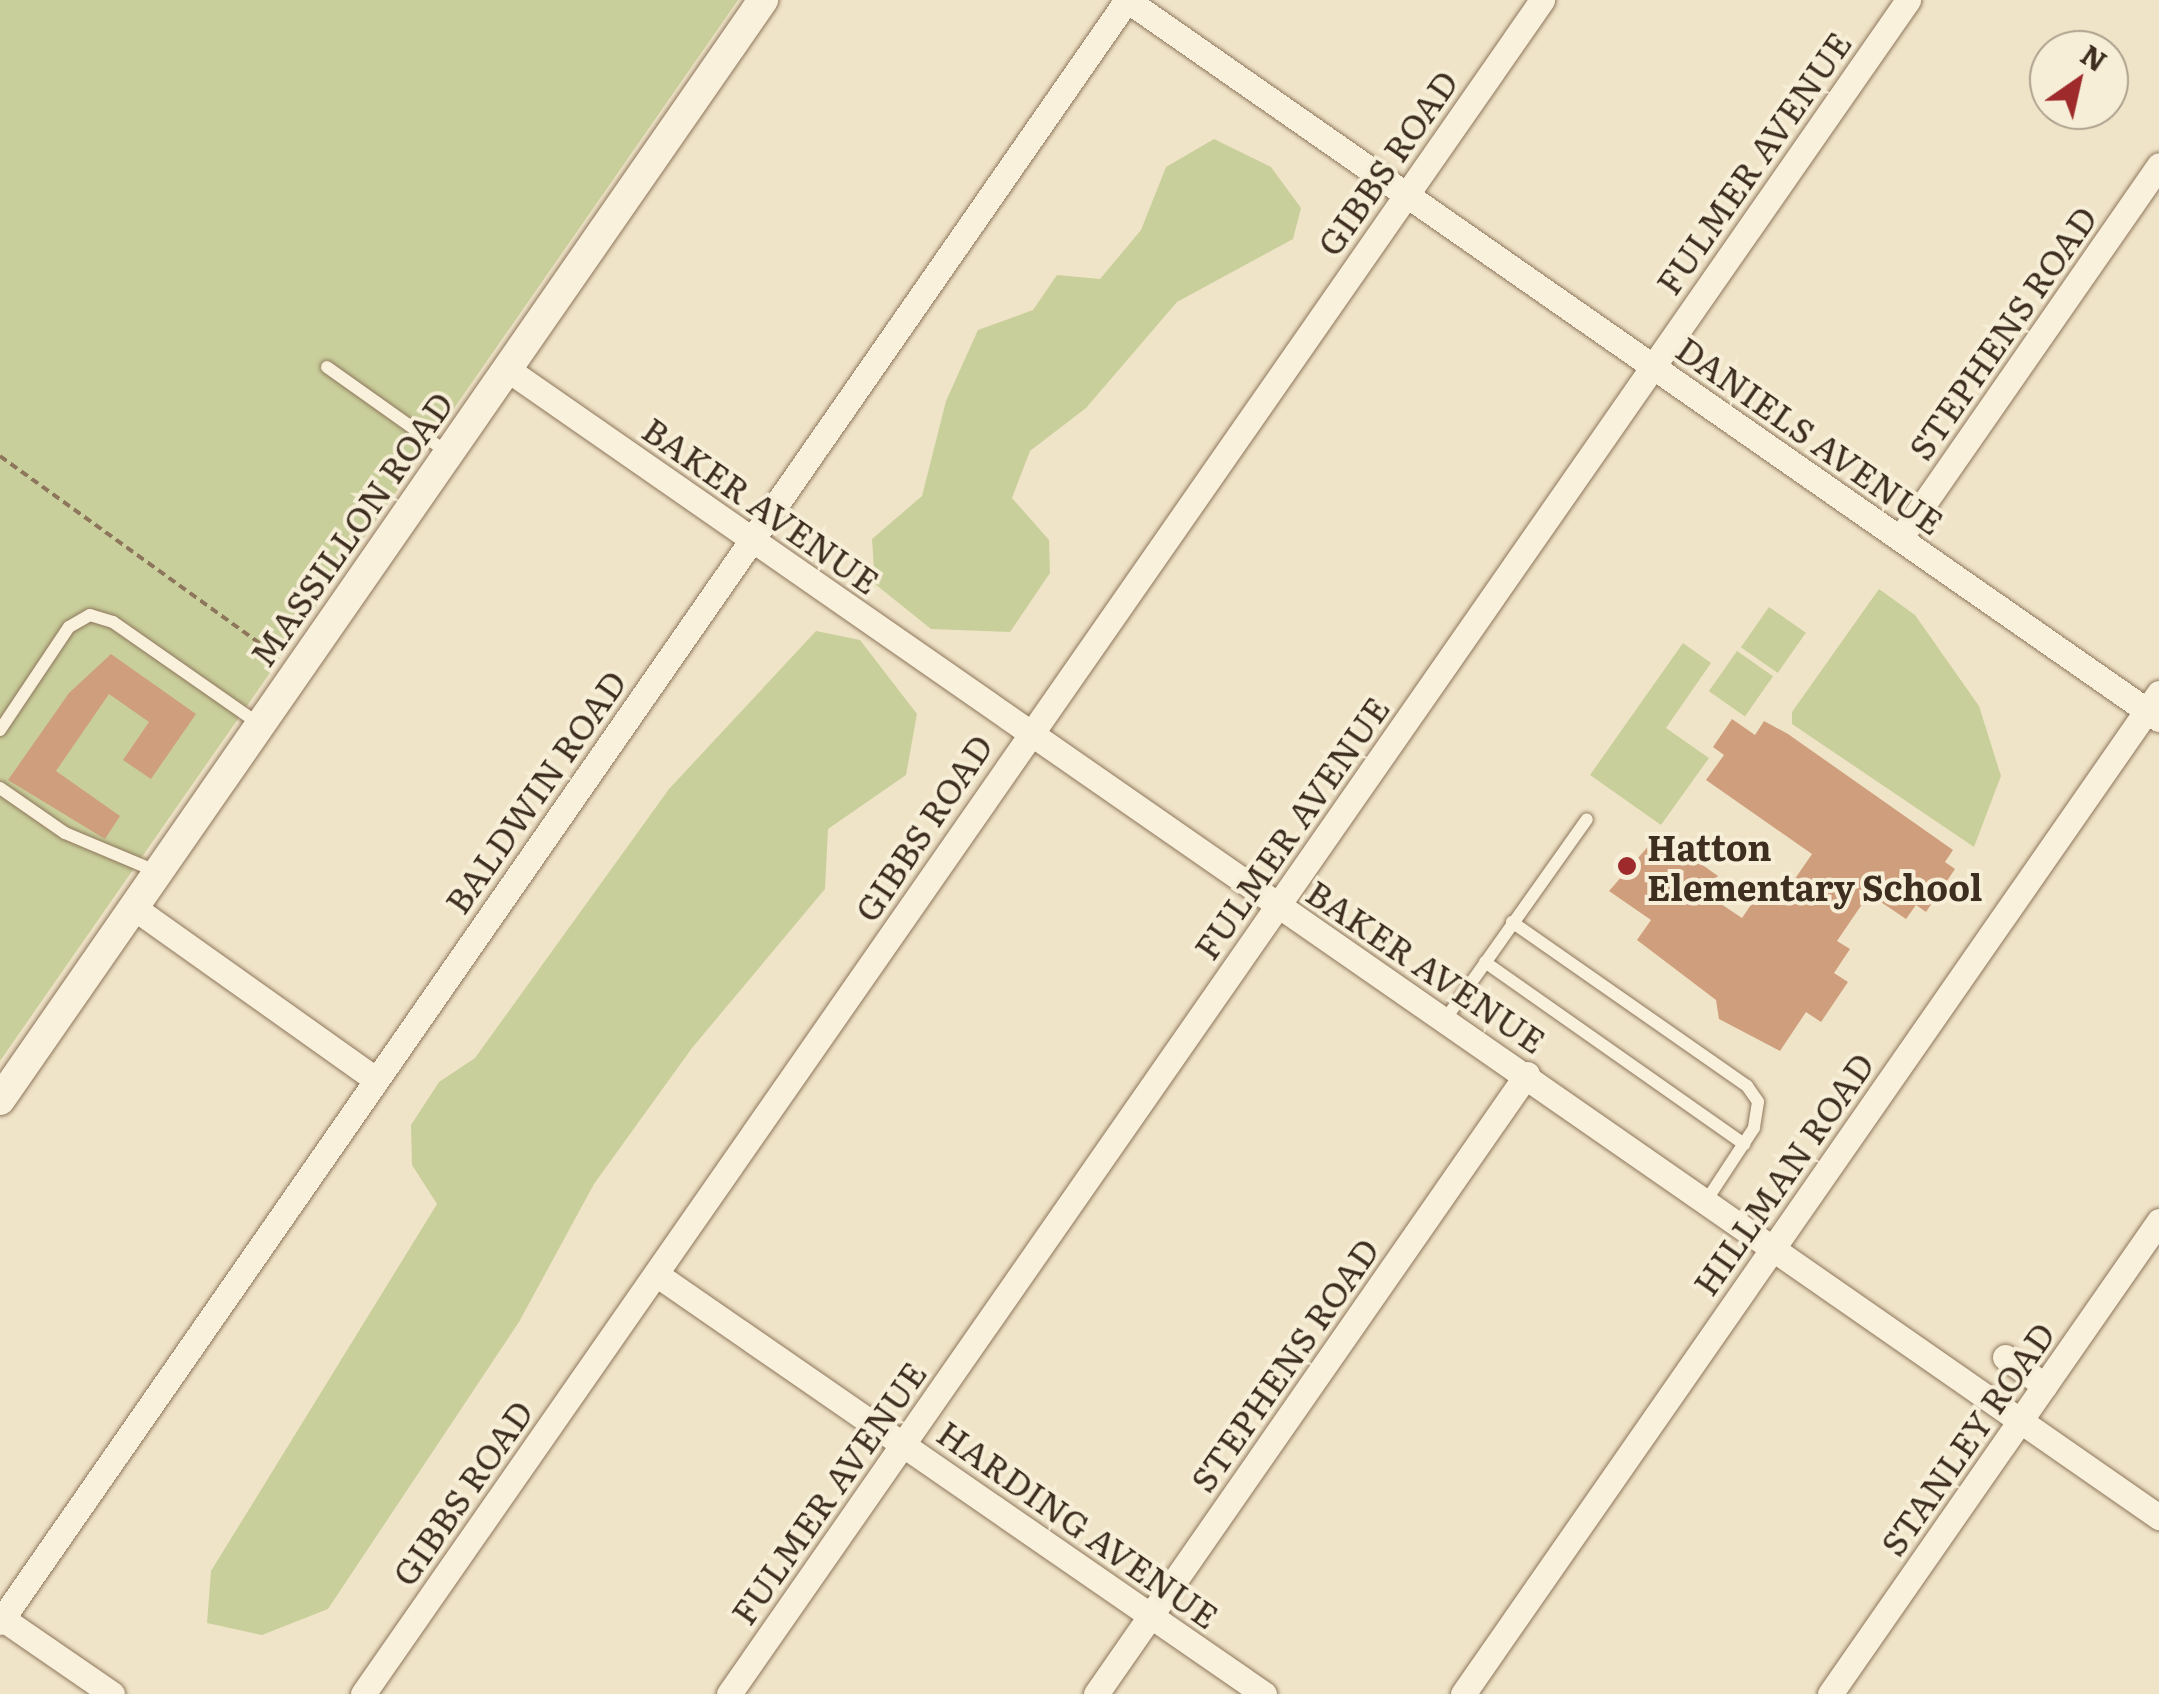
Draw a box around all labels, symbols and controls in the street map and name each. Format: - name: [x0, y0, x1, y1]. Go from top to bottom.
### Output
- street label: FULMER AVENUE: [1646, 23, 1858, 301]
- north arrow: [2029, 30, 2129, 130]
- text: N: [2073, 33, 2116, 81]
- street label: GIBBS ROAD: [1307, 61, 1465, 263]
- street label: STEPHENS ROAD: [1898, 197, 2104, 467]
- street label: DANIELS AVENUE: [1669, 326, 1953, 542]
- street label: MASSILLON ROAD: [239, 383, 461, 673]
- street label: BAKER AVENUE: [636, 407, 888, 601]
- street label: BALDWIN ROAD: [435, 661, 633, 921]
- street label: FULMER AVENUE: [1184, 688, 1396, 966]
- street label: GIBBS ROAD: [844, 726, 1000, 928]
- place label: Hatton Elementary School: [1647, 825, 1982, 907]
- marker: Hatton Elementary School: [1616, 855, 1638, 877]
- street label: BAKER AVENUE: [1299, 870, 1555, 1060]
- street label: HILLMAN ROAD: [1683, 1044, 1881, 1302]
- street label: STEPHENS ROAD: [1180, 1229, 1386, 1499]
- street label: STANLEY ROAD: [1870, 1313, 2062, 1563]
- street label: FULMER AVENUE: [721, 1353, 933, 1631]
- street label: GIBBS ROAD: [382, 1391, 540, 1593]
- street label: HARDING AVENUE: [930, 1410, 1228, 1636]

